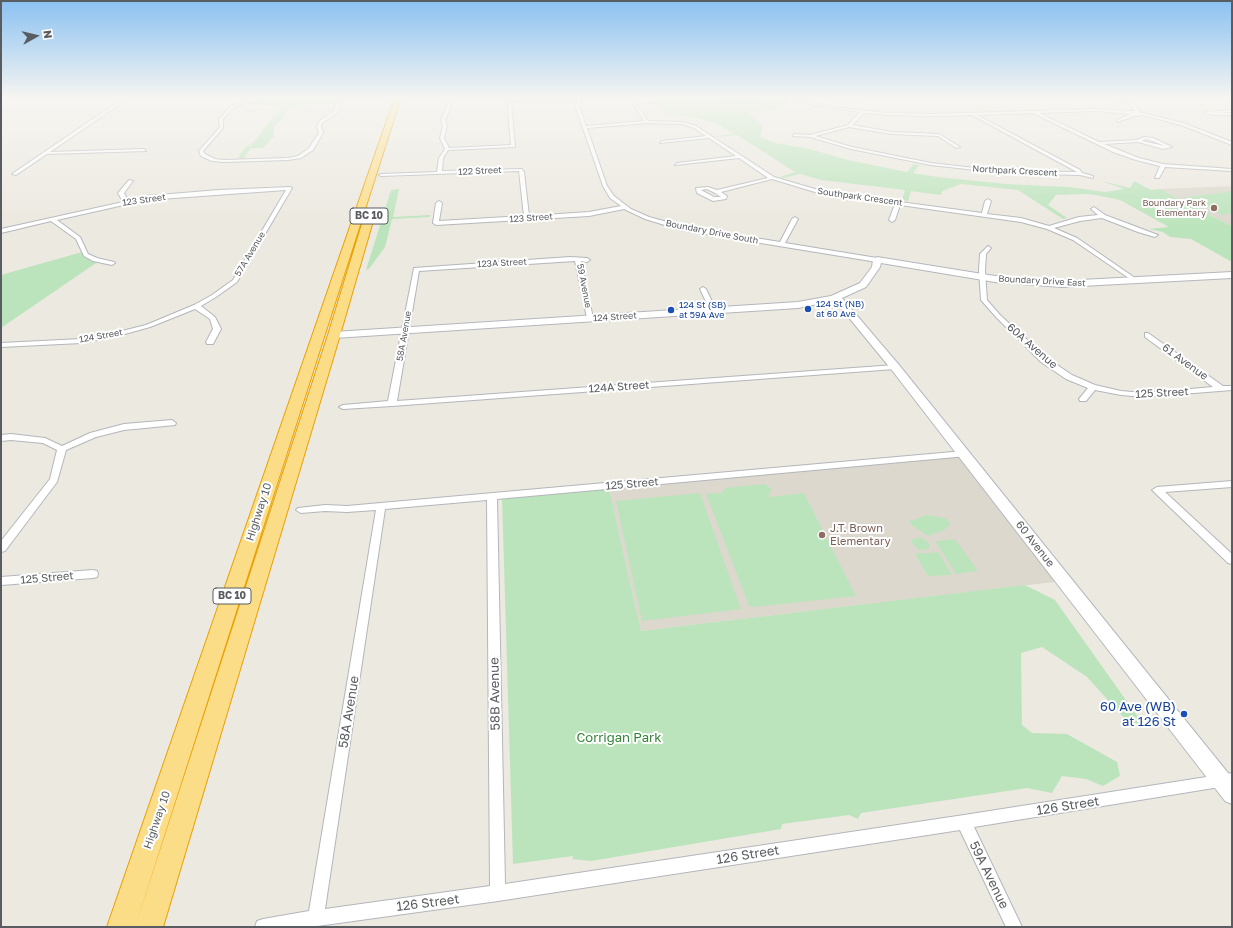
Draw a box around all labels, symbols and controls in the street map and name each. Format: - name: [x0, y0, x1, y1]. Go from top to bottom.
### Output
- north arrow: [16, 16, 56, 56]
- text: N: [41, 29, 55, 39]
- street label: Northpark Crescent: [972, 163, 1058, 179]
- street label: 122 Street: [458, 164, 502, 178]
- street label: Southpark Crescent: [817, 186, 903, 208]
- street label: 123 Street: [122, 192, 166, 208]
- place label: Boundary Park Elementary: [1142, 198, 1206, 219]
- marker: Boundary Park Elementary: [1209, 203, 1219, 213]
- road number: BC 10: [350, 208, 388, 224]
- street label: 123 Street: [509, 211, 553, 225]
- street label: Boundary Drive South: [665, 218, 759, 246]
- street label: 57A Avenue: [232, 230, 268, 278]
- street label: 123A Street: [477, 256, 527, 270]
- street label: 59 Avenue: [574, 263, 594, 309]
- street label: Boundary Drive East: [998, 273, 1086, 289]
- place label: 124 St (NB) at 60 Ave: [816, 299, 864, 320]
- place label: 124 St (SB) at 59A Ave: [679, 300, 726, 321]
- marker: 124 St (NB) at 60 Ave: [803, 304, 813, 314]
- marker: 124 St (SB) at 59A Ave: [666, 305, 676, 315]
- street label: 58A Avenue: [394, 310, 414, 362]
- street label: 124 Street: [593, 310, 637, 324]
- street label: 60A Avenue: [1004, 321, 1060, 371]
- street label: 124 Street: [78, 327, 124, 345]
- street label: 61 Avenue: [1159, 341, 1211, 383]
- street label: 124A Street: [588, 378, 650, 396]
- street label: 125 Street: [1135, 385, 1189, 401]
- street label: 125 Street: [605, 475, 659, 493]
- street label: Highway 10: [243, 481, 275, 543]
- street label: 60 Avenue: [1013, 518, 1057, 570]
- place label: J.T. Brown Elementary: [830, 522, 891, 548]
- marker: J.T. Brown Elementary: [817, 530, 827, 540]
- street label: 125 Street: [20, 569, 74, 587]
- road number: BC 10: [213, 588, 251, 604]
- street label: 58B Avenue: [487, 657, 503, 731]
- street label: 58A Avenue: [336, 675, 362, 749]
- place label: 60 Ave (WB) at 126 St: [1100, 699, 1176, 730]
- marker: 60 Ave (WB) at 126 St: [1179, 709, 1189, 719]
- park label: Corrigan Park: [577, 730, 661, 746]
- street label: Highway 10: [141, 789, 173, 851]
- street label: 126 Street: [1035, 793, 1101, 819]
- street label: 59A Avenue: [966, 839, 1012, 911]
- street label: 126 Street: [715, 842, 781, 868]
- street label: 126 Street: [396, 891, 460, 915]

